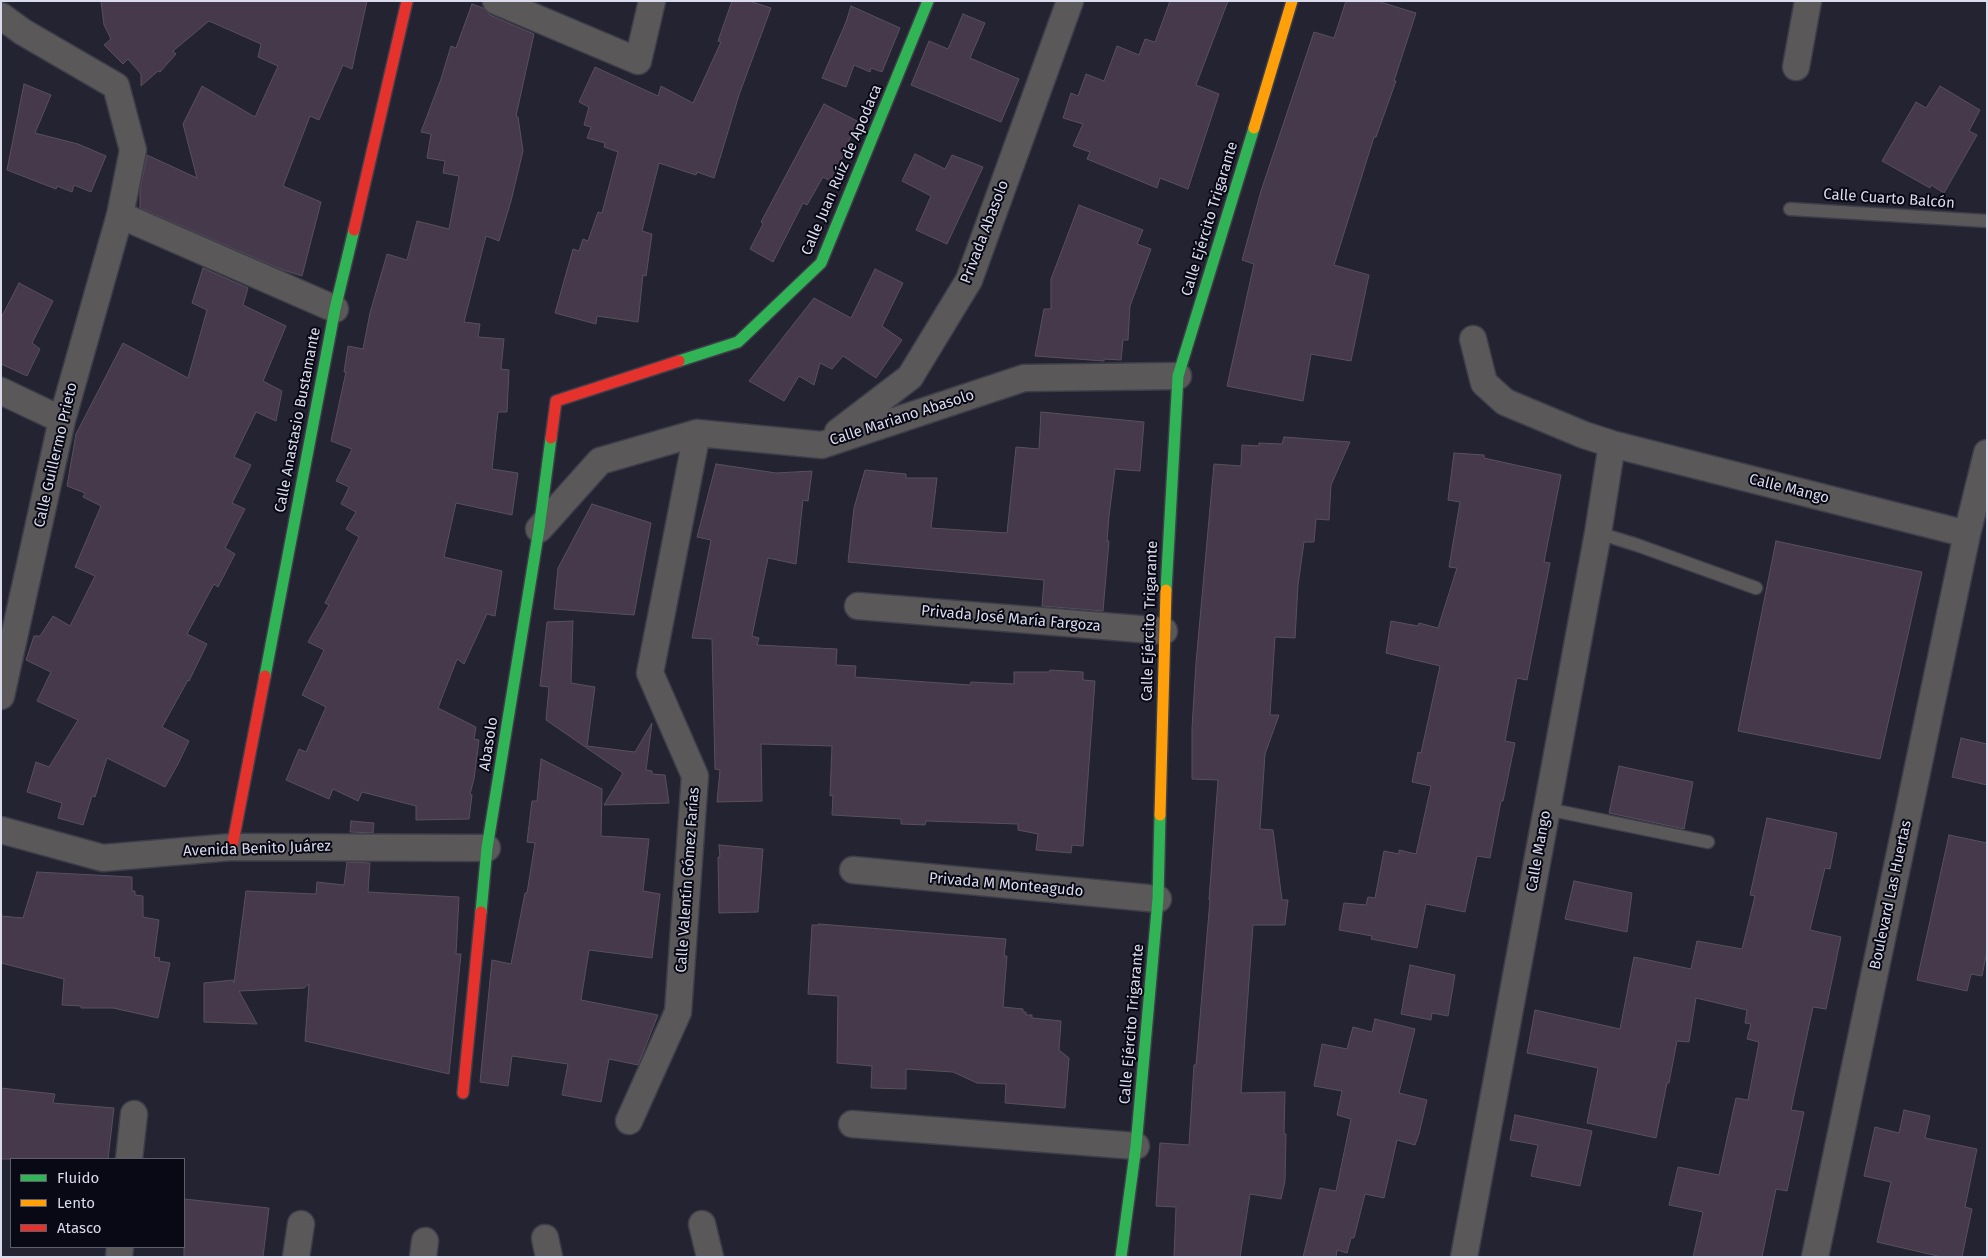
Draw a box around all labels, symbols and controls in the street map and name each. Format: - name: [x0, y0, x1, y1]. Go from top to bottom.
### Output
- street label: Calle Juan Ruíz de Apodaca: [798, 82, 886, 258]
- street label: Calle Ejército Trigarante: [1178, 139, 1242, 299]
- street label: Privada Abasolo: [957, 178, 1013, 286]
- street label: Calle Cuarto Balcón: [1823, 185, 1955, 213]
- street label: Calle Anastasio Bustamante: [271, 326, 325, 514]
- street label: Calle Guillermo Prieto: [31, 381, 81, 529]
- street label: Calle Mariano Abasolo: [827, 386, 977, 450]
- street label: Calle Mango: [1747, 470, 1831, 508]
- street label: Calle Ejército Trigarante: [1138, 540, 1162, 702]
- street label: Privada José María Fargoza: [920, 602, 1102, 636]
- street label: Abasolo: [476, 716, 502, 772]
- street label: Calle Valentín Gómez Farías: [673, 787, 703, 973]
- street label: Calle Mango: [1523, 809, 1555, 893]
- street label: Boulevard Las Huertas: [1866, 819, 1916, 971]
- street label: Avenida Benito Juárez: [183, 837, 331, 861]
- street label: Privada M Monteagudo: [928, 869, 1084, 901]
- street label: Calle Ejército Trigarante: [1116, 943, 1148, 1105]
- legend: [10, 1158, 185, 1248]
- text: Fluido: [57, 1169, 99, 1187]
- text: Lento: [57, 1194, 95, 1212]
- text: Atasco: [57, 1219, 102, 1237]

